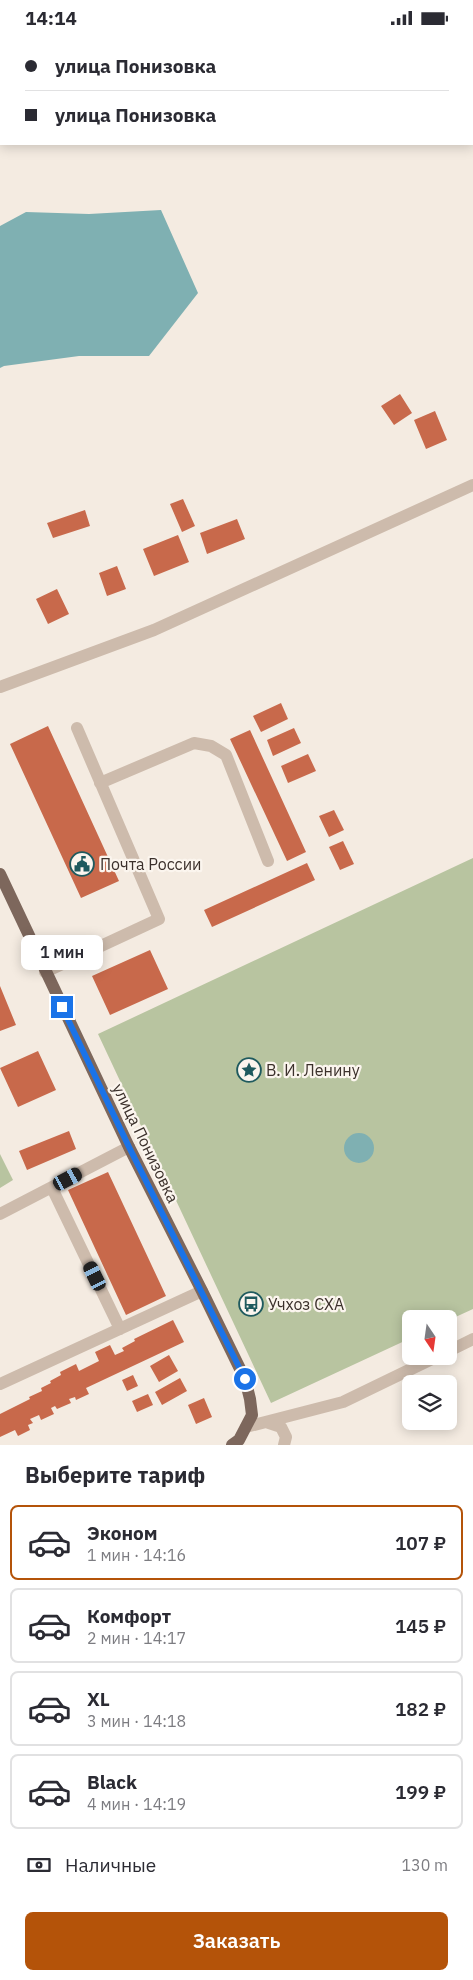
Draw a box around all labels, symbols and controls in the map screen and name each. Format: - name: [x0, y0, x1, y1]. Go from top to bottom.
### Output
- text: 14:14: [25, 6, 77, 30]
- text: улица Понизовка: [55, 54, 216, 78]
- text: улица Понизовка: [55, 103, 216, 127]
- public building icon: Почта России: [69, 851, 95, 877]
- place label: Почта России: [100, 854, 201, 874]
- callout: 1 мин: [21, 935, 103, 969]
- text: 1 мин: [40, 942, 84, 962]
- route end: [51, 996, 73, 1018]
- place icon: В. И. Ленину: [236, 1057, 262, 1083]
- place label: В. И. Ленину: [266, 1060, 360, 1080]
- street label: улица Понизовка: [109, 1080, 184, 1206]
- car: [51, 1165, 84, 1193]
- car: [81, 1259, 108, 1293]
- bus stop icon: Учхоз СХА: [238, 1291, 264, 1317]
- place label: Учхоз СХА: [268, 1294, 344, 1314]
- north arrow: [402, 1310, 458, 1365]
- map controls: [402, 1310, 457, 1430]
- route start: [234, 1368, 256, 1390]
- button: layers: [402, 1375, 457, 1430]
- text: Выберите тариф: [25, 1460, 205, 1489]
- icon: car: [27, 1520, 72, 1565]
- text: Эконом: [87, 1521, 158, 1545]
- text: 107 ₽: [395, 1531, 446, 1555]
- text: 1 мин · 14:16: [87, 1545, 186, 1565]
- icon: car: [27, 1603, 72, 1648]
- text: Комфорт: [87, 1604, 171, 1628]
- text: 145 ₽: [395, 1614, 446, 1638]
- text: 2 мин · 14:17: [87, 1628, 186, 1648]
- icon: car: [27, 1686, 72, 1731]
- text: XL: [87, 1687, 110, 1711]
- text: 182 ₽: [395, 1697, 446, 1721]
- text: 3 мин · 14:18: [87, 1711, 186, 1731]
- icon: car: [27, 1769, 72, 1814]
- text: Black: [87, 1770, 137, 1794]
- text: 199 ₽: [395, 1780, 446, 1804]
- text: 4 мин · 14:19: [87, 1794, 186, 1814]
- icon: cash: [25, 1851, 53, 1879]
- text: Наличные: [65, 1853, 156, 1877]
- text: 130 m: [401, 1855, 448, 1875]
- button: Заказать: [25, 1912, 448, 1970]

